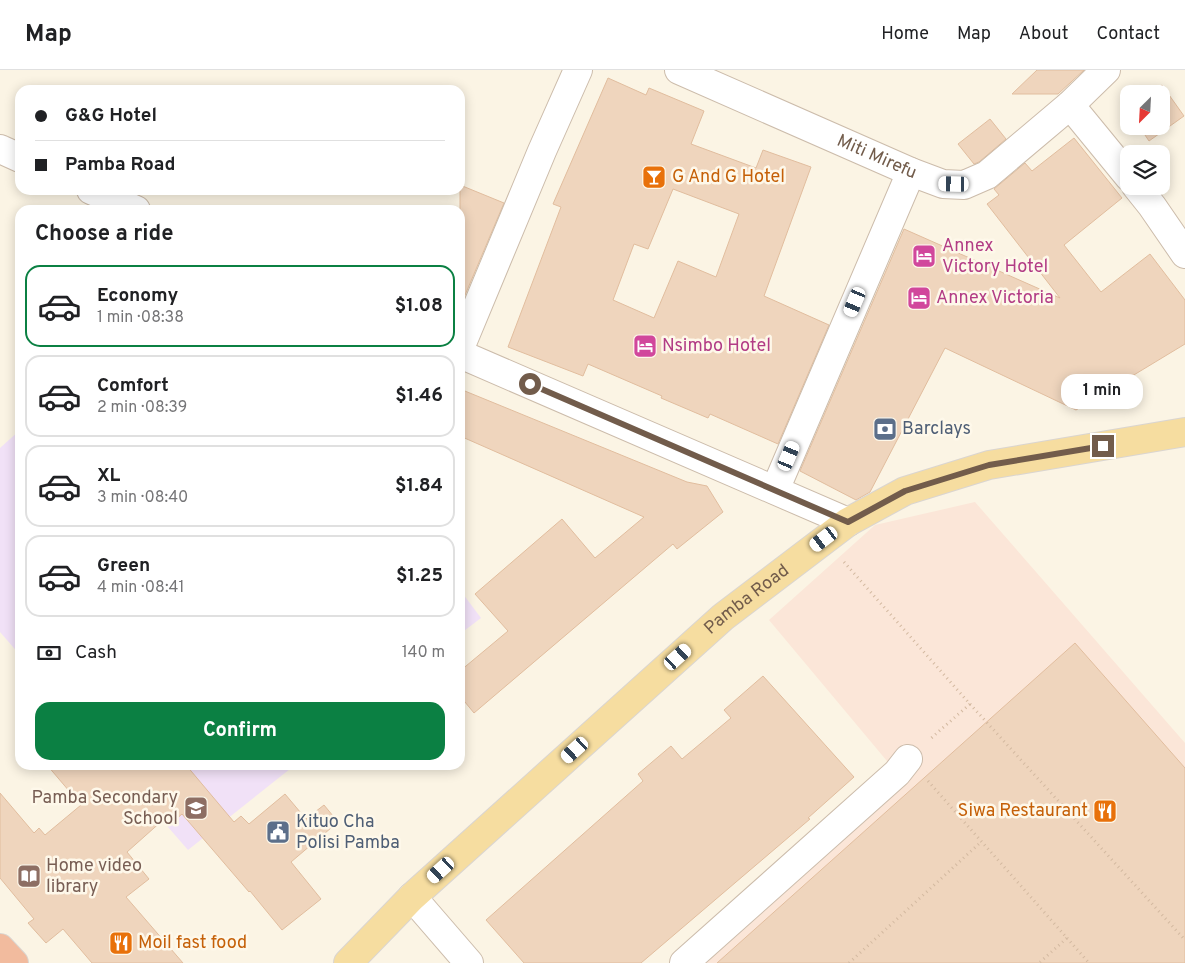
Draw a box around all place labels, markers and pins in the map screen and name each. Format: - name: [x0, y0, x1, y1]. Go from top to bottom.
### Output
- bar icon: G And G Hotel: [641, 164, 667, 190]
- place label: G And G Hotel: [672, 166, 785, 189]
- place label: Annex Victory Hotel: [942, 235, 1048, 279]
- hotel icon: Annex Victory Hotel: [911, 243, 937, 269]
- hotel icon: Annex Victoria: [906, 285, 932, 311]
- place label: Annex Victoria: [936, 287, 1054, 310]
- hotel icon: Nsimbo Hotel: [632, 333, 658, 359]
- place label: Nsimbo Hotel: [662, 335, 771, 358]
- bank icon: Barclays: [872, 416, 898, 442]
- place label: Barclays: [902, 418, 971, 441]
- place label: Pamba Secondary School: [32, 787, 178, 831]
- school or university icon: Pamba Secondary School: [183, 795, 209, 821]
- restaurant icon: Siwa Restaurant: [1092, 798, 1118, 824]
- place label: Siwa Restaurant: [958, 800, 1088, 823]
- place label: Kituo Cha Polisi Pamba: [296, 811, 400, 855]
- public building icon: Kituo Cha Polisi Pamba: [265, 819, 291, 845]
- place label: Home video library: [46, 855, 142, 899]
- library icon: Home video library: [16, 863, 42, 889]
- restaurant icon: Moil fast food: [108, 930, 134, 956]
- place label: Moil fast food: [138, 932, 247, 955]

